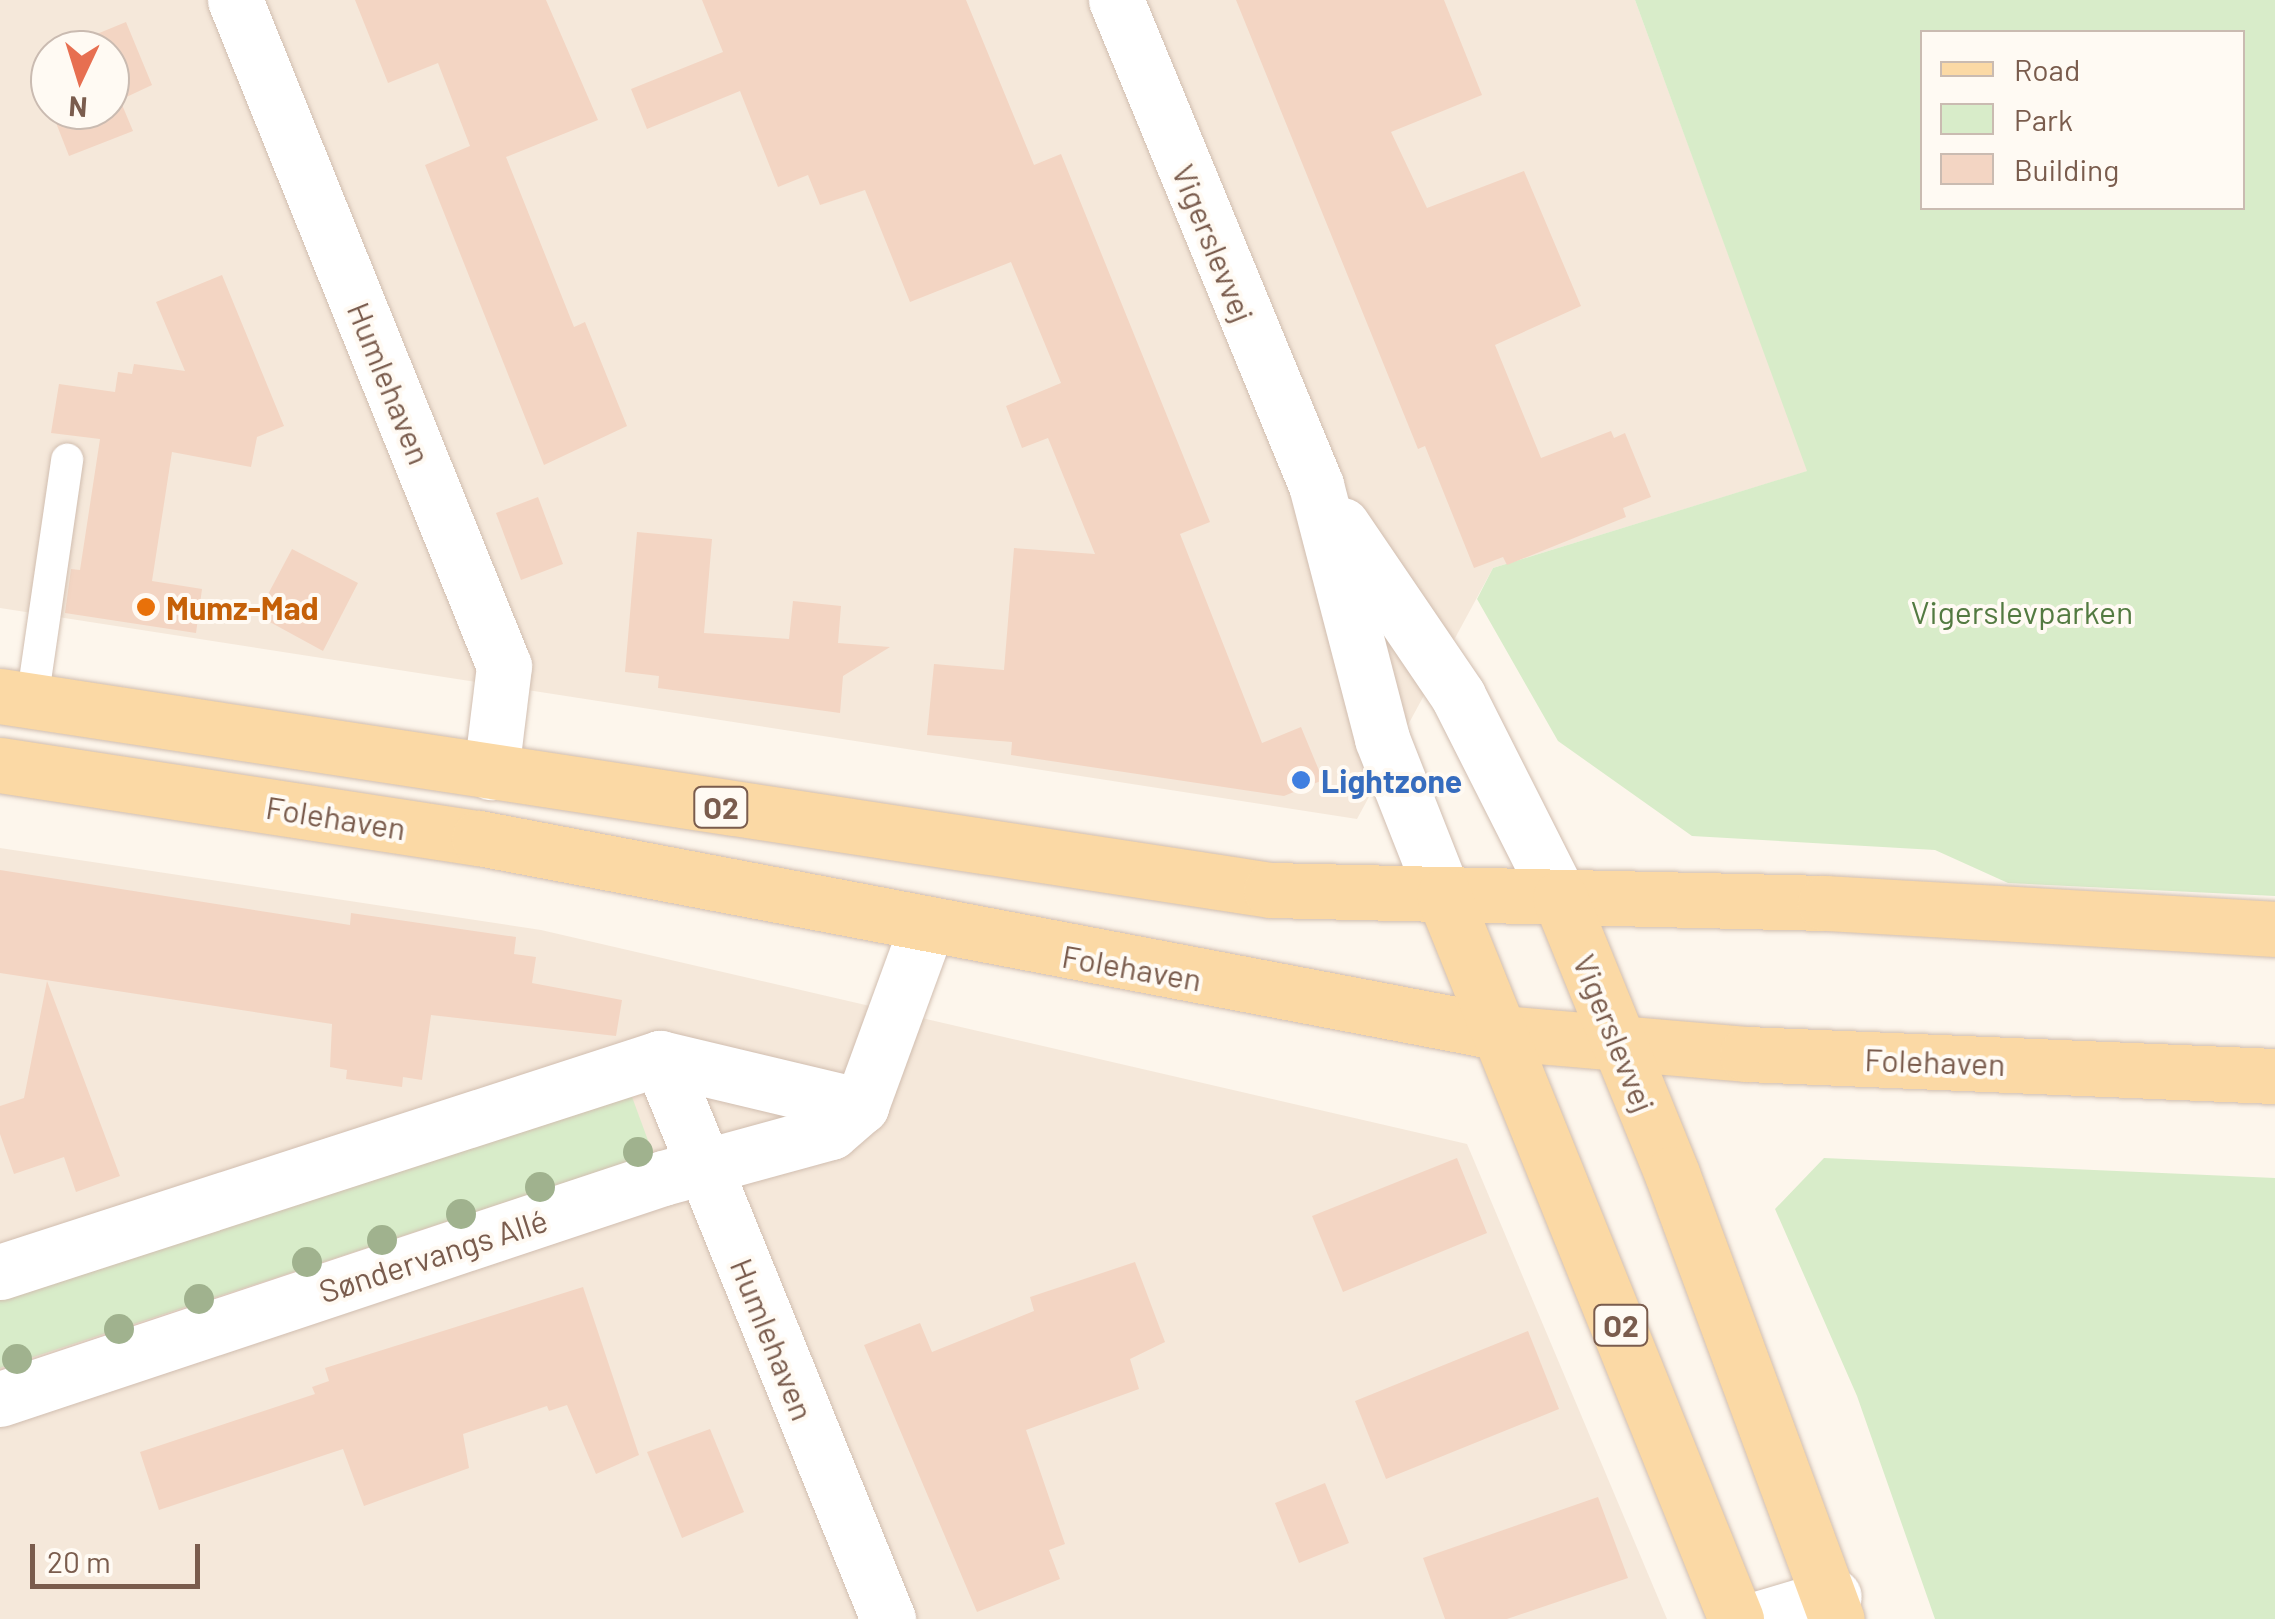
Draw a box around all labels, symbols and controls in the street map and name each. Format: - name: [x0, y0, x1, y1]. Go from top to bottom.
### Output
- north arrow: [30, 30, 130, 130]
- legend: [1920, 30, 2245, 210]
- text: Road: [2014, 51, 2080, 87]
- text: N: [68, 90, 89, 126]
- text: Park: [2014, 101, 2073, 137]
- text: Building: [2014, 151, 2119, 187]
- street label: Vigerslevvej: [1165, 158, 1263, 328]
- street label: Humlehaven: [340, 296, 440, 470]
- place label: Mumz-Mad: [166, 588, 319, 626]
- park label: Vigerslevparken: [1911, 592, 2133, 630]
- marker: Mumz-Mad: [135, 596, 157, 618]
- place label: Lightzone: [1321, 761, 1462, 799]
- marker: Lightzone: [1290, 769, 1312, 791]
- road number: O2: [691, 782, 751, 832]
- street label: Folehaven: [263, 787, 409, 847]
- street label: Folehaven: [1059, 936, 1205, 998]
- street label: Vigerslevvej: [1566, 948, 1664, 1118]
- street label: Folehaven: [1864, 1039, 2006, 1083]
- street label: Søndervangs Allé: [314, 1200, 552, 1310]
- street label: Humlehaven: [723, 1252, 823, 1426]
- road number: O2: [1591, 1300, 1651, 1350]
- scale bar: [35, 1524, 205, 1586]
- text: 20 m: [47, 1543, 111, 1579]

